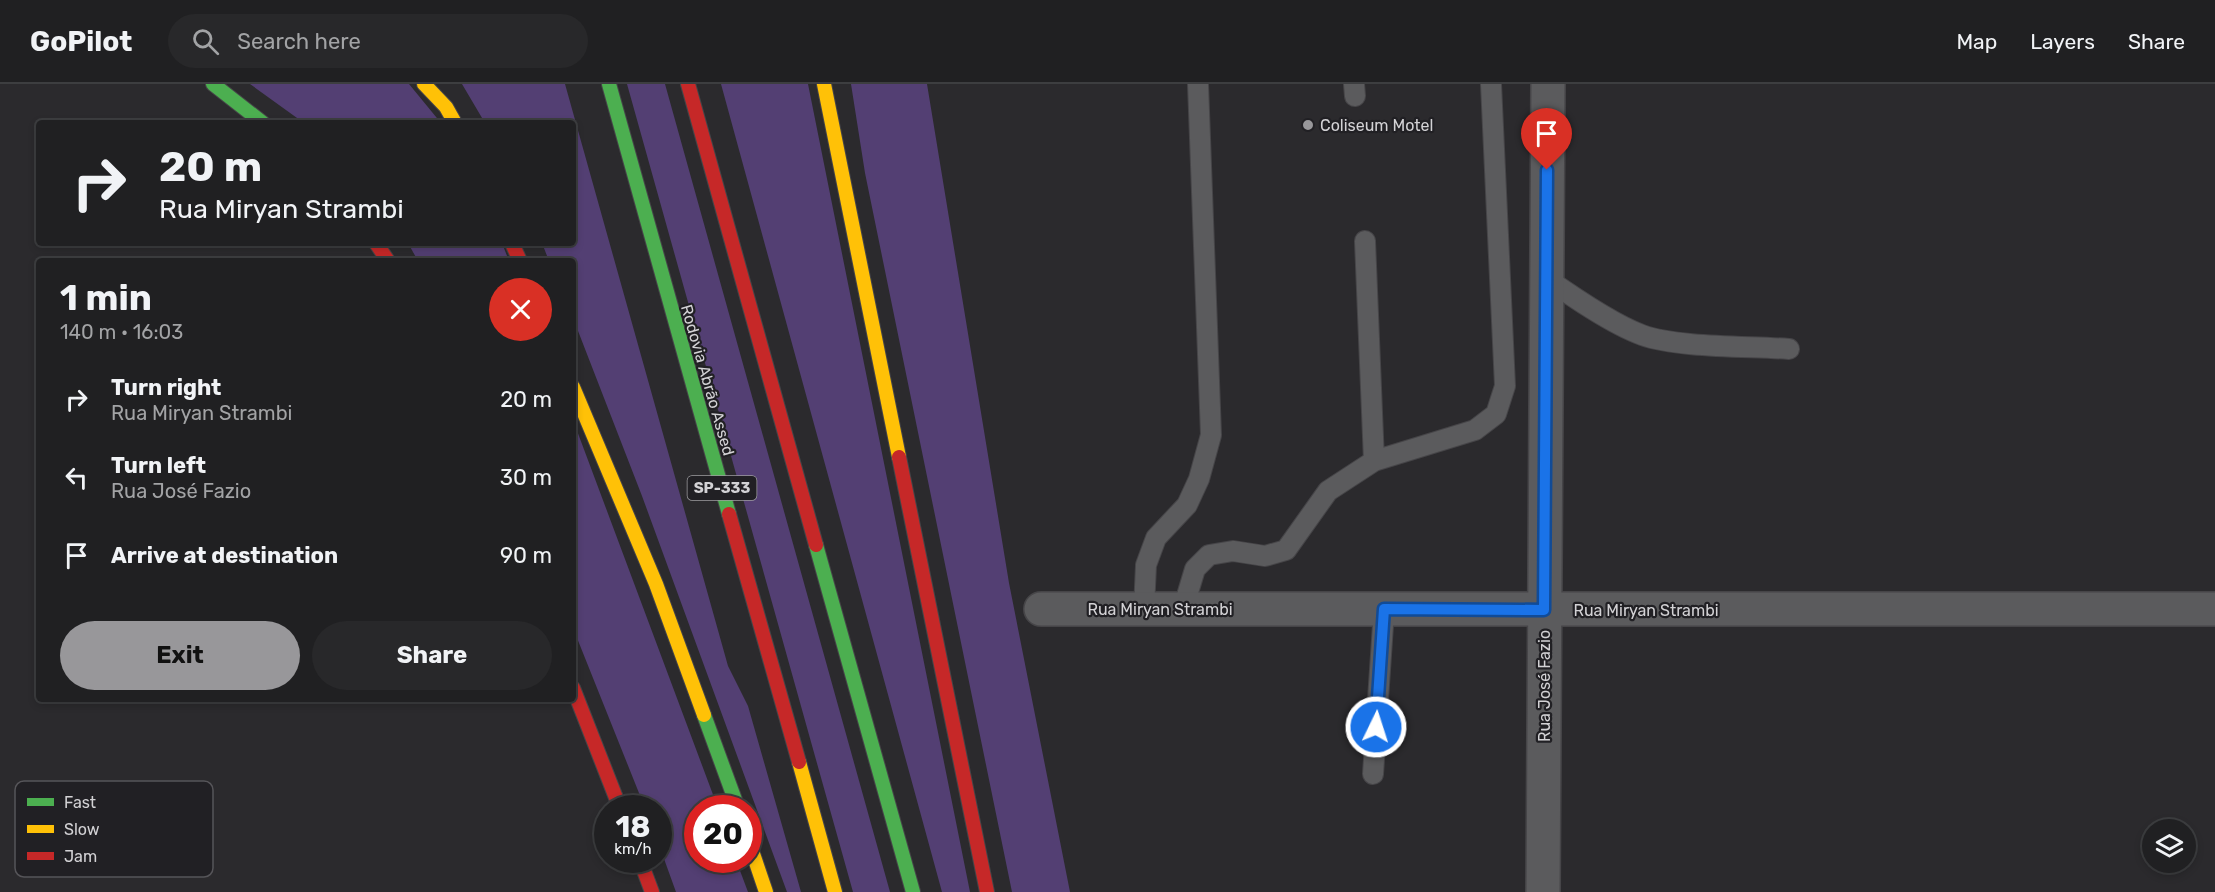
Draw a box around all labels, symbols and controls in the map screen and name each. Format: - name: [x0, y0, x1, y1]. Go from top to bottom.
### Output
- search box: [168, 14, 588, 68]
- text: GoPilot: [30, 25, 132, 58]
- icon: search: [189, 25, 222, 58]
- text: Search here: [237, 28, 361, 55]
- text: Map: [1956, 29, 1997, 54]
- text: Layers: [2030, 29, 2095, 54]
- text: Share: [2128, 29, 2185, 54]
- pin: [1521, 108, 1572, 170]
- place label: Coliseum Motel: [1320, 116, 1433, 135]
- icon: arrive: [1530, 117, 1563, 150]
- marker: Coliseum Motel: [1301, 118, 1315, 132]
- text: 20 m: [159, 142, 262, 192]
- icon: right: [60, 144, 138, 222]
- text: Rua Miryan Strambi: [159, 193, 404, 225]
- text: 1 min: [60, 276, 152, 319]
- button: close: [489, 278, 552, 341]
- street label: Rodovia Abrão Assed: [677, 302, 738, 458]
- text: 140 m · 16:03: [60, 320, 183, 344]
- text: Turn right: [111, 374, 221, 401]
- icon: right: [60, 383, 93, 416]
- text: 20 m: [500, 386, 552, 413]
- text: Rua Miryan Strambi: [111, 401, 292, 425]
- text: Turn left: [111, 452, 206, 479]
- icon: left: [60, 461, 93, 494]
- text: 30 m: [500, 464, 552, 491]
- road number: SP-333: [688, 476, 756, 500]
- text: Rua José Fazio: [111, 479, 251, 503]
- icon: arrive: [60, 539, 93, 572]
- text: Arrive at destination: [111, 542, 338, 569]
- text: 90 m: [500, 542, 552, 569]
- street label: Rua Miryan Strambi: [1087, 600, 1233, 619]
- street label: Rua Miryan Strambi: [1573, 601, 1719, 620]
- button: Exit: [60, 621, 300, 690]
- button: Share: [312, 621, 552, 690]
- street label: Rua José Fazio: [1535, 630, 1554, 742]
- position arrow: [1344, 695, 1408, 759]
- legend: [15, 781, 213, 877]
- text: Fast: [64, 793, 96, 812]
- speed limit sign: 20: [684, 795, 762, 873]
- text: 18: [615, 809, 651, 845]
- map controls: [2142, 819, 2196, 873]
- button: layers: [2142, 819, 2196, 873]
- text: Slow: [64, 820, 100, 839]
- text: km/h: [614, 840, 652, 858]
- text: Jam: [64, 847, 97, 866]

